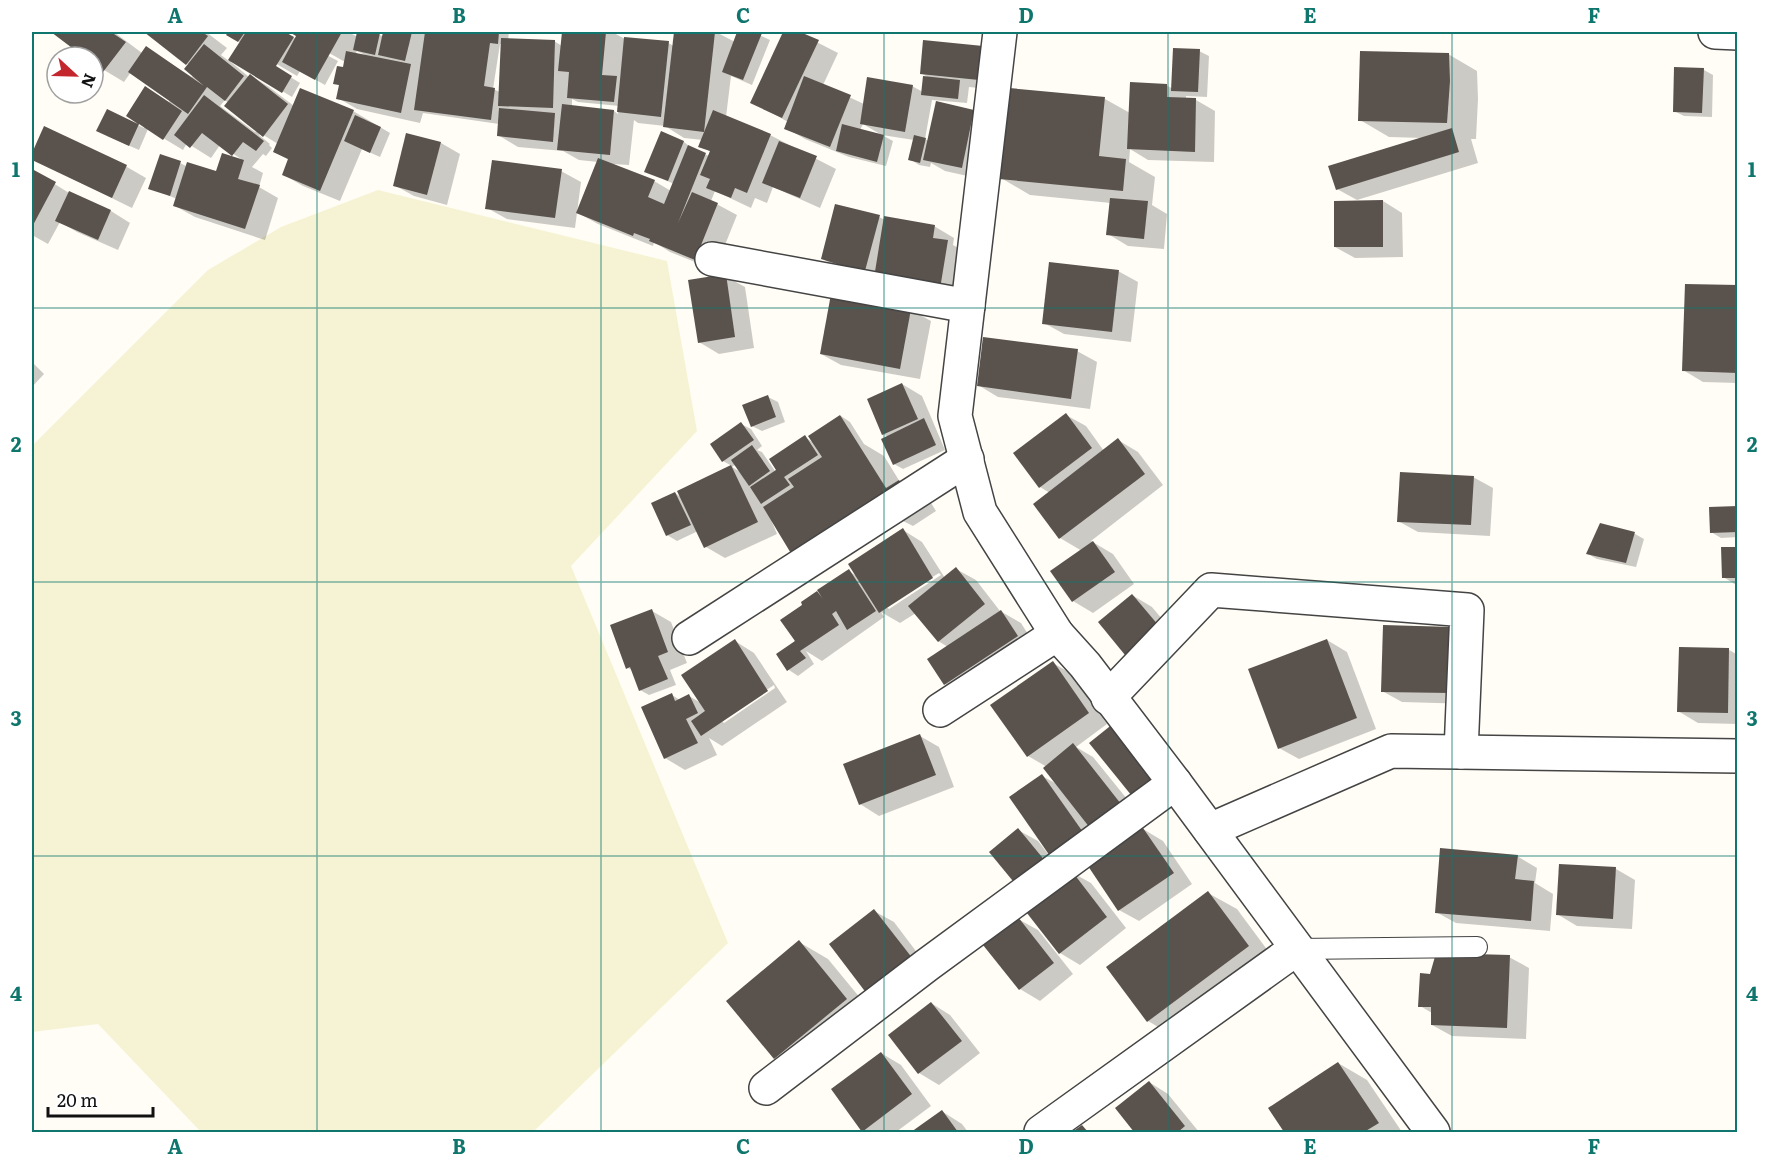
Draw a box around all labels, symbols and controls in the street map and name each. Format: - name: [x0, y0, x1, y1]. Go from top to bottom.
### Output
- text: A: [167, 0, 183, 29]
- text: B: [452, 0, 466, 29]
- text: C: [736, 0, 750, 29]
- text: D: [1018, 0, 1034, 29]
- text: E: [1303, 0, 1317, 29]
- text: F: [1588, 0, 1601, 29]
- north arrow: [45, 45, 105, 105]
- text: N: [76, 70, 103, 92]
- text: 1: [12, 153, 20, 183]
- text: 1: [1748, 153, 1756, 183]
- text: 2: [11, 428, 22, 458]
- text: 2: [1747, 428, 1758, 458]
- text: 3: [10, 702, 22, 732]
- text: 3: [1746, 702, 1758, 732]
- text: 4: [10, 977, 22, 1007]
- text: 4: [1746, 977, 1758, 1007]
- scale bar: [48, 1080, 153, 1118]
- text: 20 m: [57, 1086, 98, 1113]
- text: A: [167, 1130, 183, 1160]
- text: B: [452, 1130, 466, 1160]
- text: C: [736, 1130, 750, 1160]
- text: D: [1018, 1130, 1034, 1160]
- text: E: [1303, 1130, 1317, 1160]
- text: F: [1588, 1130, 1601, 1160]

